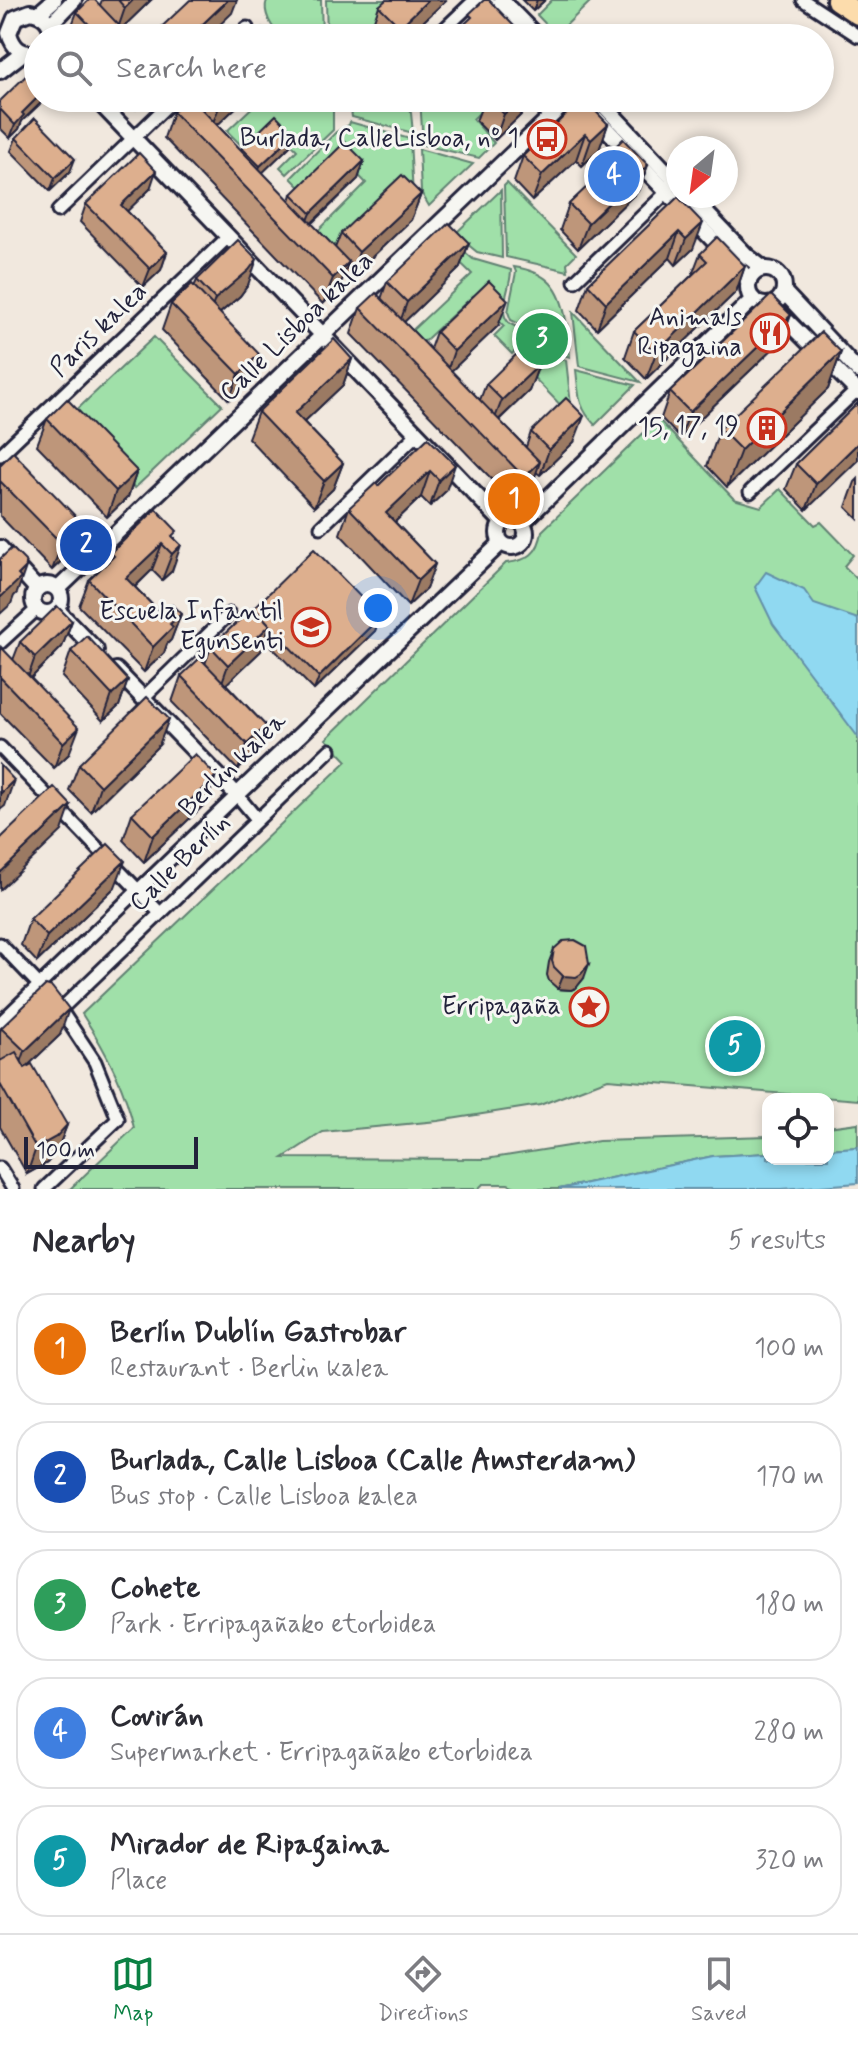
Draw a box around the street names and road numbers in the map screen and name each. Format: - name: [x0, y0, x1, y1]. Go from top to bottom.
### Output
- street label: Calle Lisboa kalea: [213, 245, 381, 409]
- street label: Paris kalea: [43, 275, 155, 385]
- street label: Berlin kalea: [172, 705, 294, 825]
- street label: Calle Berlín: [122, 806, 238, 920]

